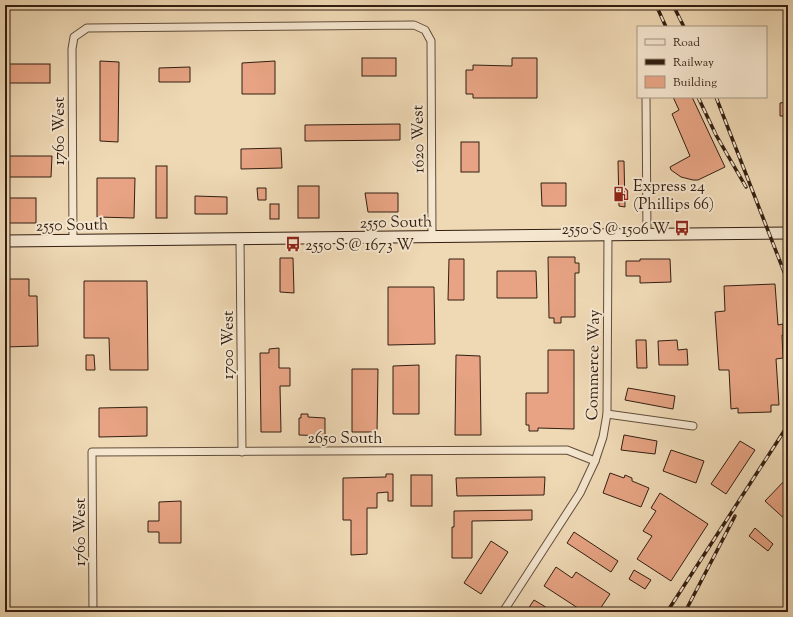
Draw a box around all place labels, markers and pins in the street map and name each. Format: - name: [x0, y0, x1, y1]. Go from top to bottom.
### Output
- place label: Express 24 (Phillips 66): [633, 176, 714, 217]
- fuel station icon: Express 24 (Phillips 66): [612, 185, 630, 203]
- place label: 2550 S @ 1506 W: [562, 219, 670, 242]
- bus stop icon: 2550 S @ 1506 W: [673, 219, 691, 237]
- bus stop icon: 2550 S @ 1673 W: [284, 235, 302, 253]
- place label: 2550 S @ 1673 W: [305, 235, 414, 258]

